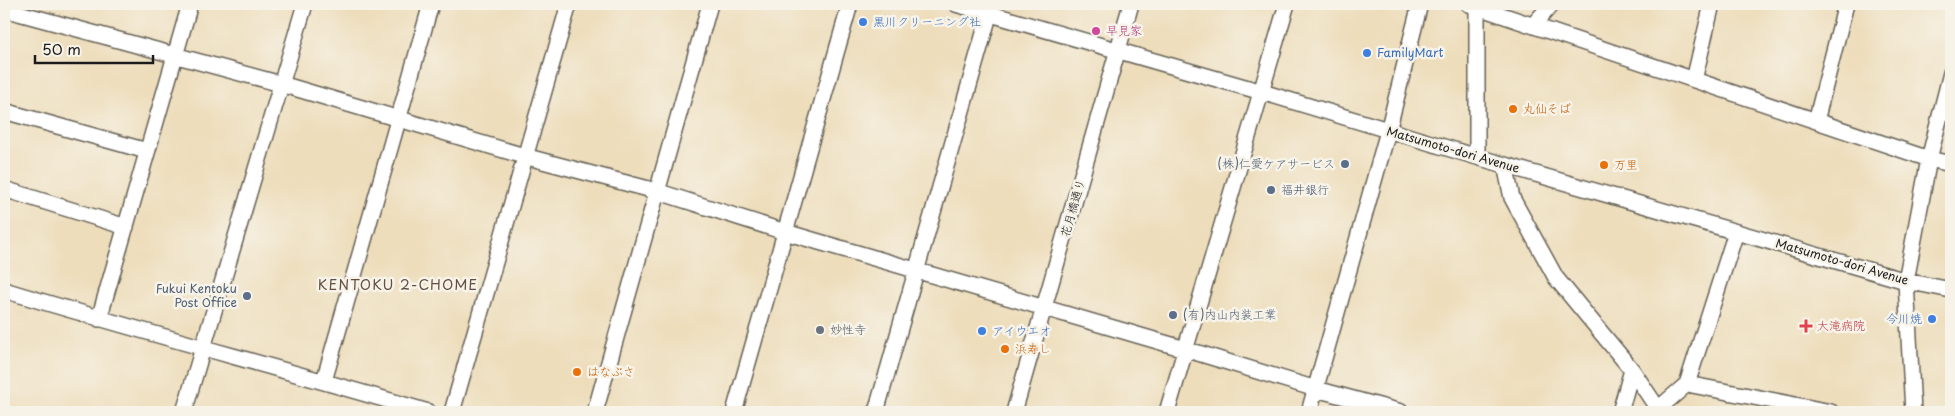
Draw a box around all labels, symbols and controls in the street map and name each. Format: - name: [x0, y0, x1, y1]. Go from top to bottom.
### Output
- place label: 黒川クリーニング社: [873, 12, 981, 30]
- marker: 黒川クリーニング社: [857, 16, 869, 28]
- place label: 早見家: [1106, 21, 1142, 39]
- marker: 早見家: [1090, 25, 1102, 37]
- scale bar: [35, 32, 152, 64]
- text: 50 m: [42, 37, 81, 60]
- place label: FamilyMart: [1377, 43, 1443, 61]
- marker: FamilyMart: [1361, 47, 1373, 59]
- place label: 丸仙そば: [1523, 99, 1571, 117]
- marker: 丸仙そば: [1507, 103, 1519, 115]
- street label: Matsumoto-dori Avenue: [1385, 121, 1522, 177]
- place label: (株)仁愛ケアサービス: [1218, 154, 1335, 172]
- place label: 万里: [1614, 155, 1638, 173]
- marker: (株)仁愛ケアサービス: [1339, 158, 1351, 170]
- marker: 万里: [1598, 159, 1610, 171]
- street label: 花月橋通り: [1055, 176, 1089, 239]
- place label: 福井銀行: [1281, 180, 1329, 198]
- marker: 福井銀行: [1265, 184, 1277, 196]
- street label: Matsumoto-dori Avenue: [1774, 233, 1911, 289]
- district label: KENTOKU 2-CHOME: [318, 274, 478, 295]
- place label: Fukui Kentoku Post Office: [156, 279, 237, 311]
- marker: Fukui Kentoku Post Office: [241, 290, 253, 302]
- place label: (有)内山内装工業: [1183, 305, 1276, 323]
- marker: (有)内山内装工業: [1167, 309, 1179, 321]
- place label: 今川焼: [1886, 309, 1922, 327]
- marker: 今川焼: [1926, 313, 1938, 325]
- place label: 大滝病院: [1817, 316, 1865, 334]
- marker: 大滝病院: [1799, 319, 1813, 333]
- place label: 妙性寺: [830, 320, 866, 338]
- place label: アイウエオ: [992, 321, 1051, 339]
- marker: 妙性寺: [814, 324, 826, 336]
- marker: アイウエオ: [976, 325, 988, 337]
- place label: 浜寿し: [1015, 339, 1051, 357]
- marker: 浜寿し: [999, 343, 1011, 355]
- place label: はなぶさ: [587, 362, 635, 380]
- marker: はなぶさ: [571, 366, 583, 378]

